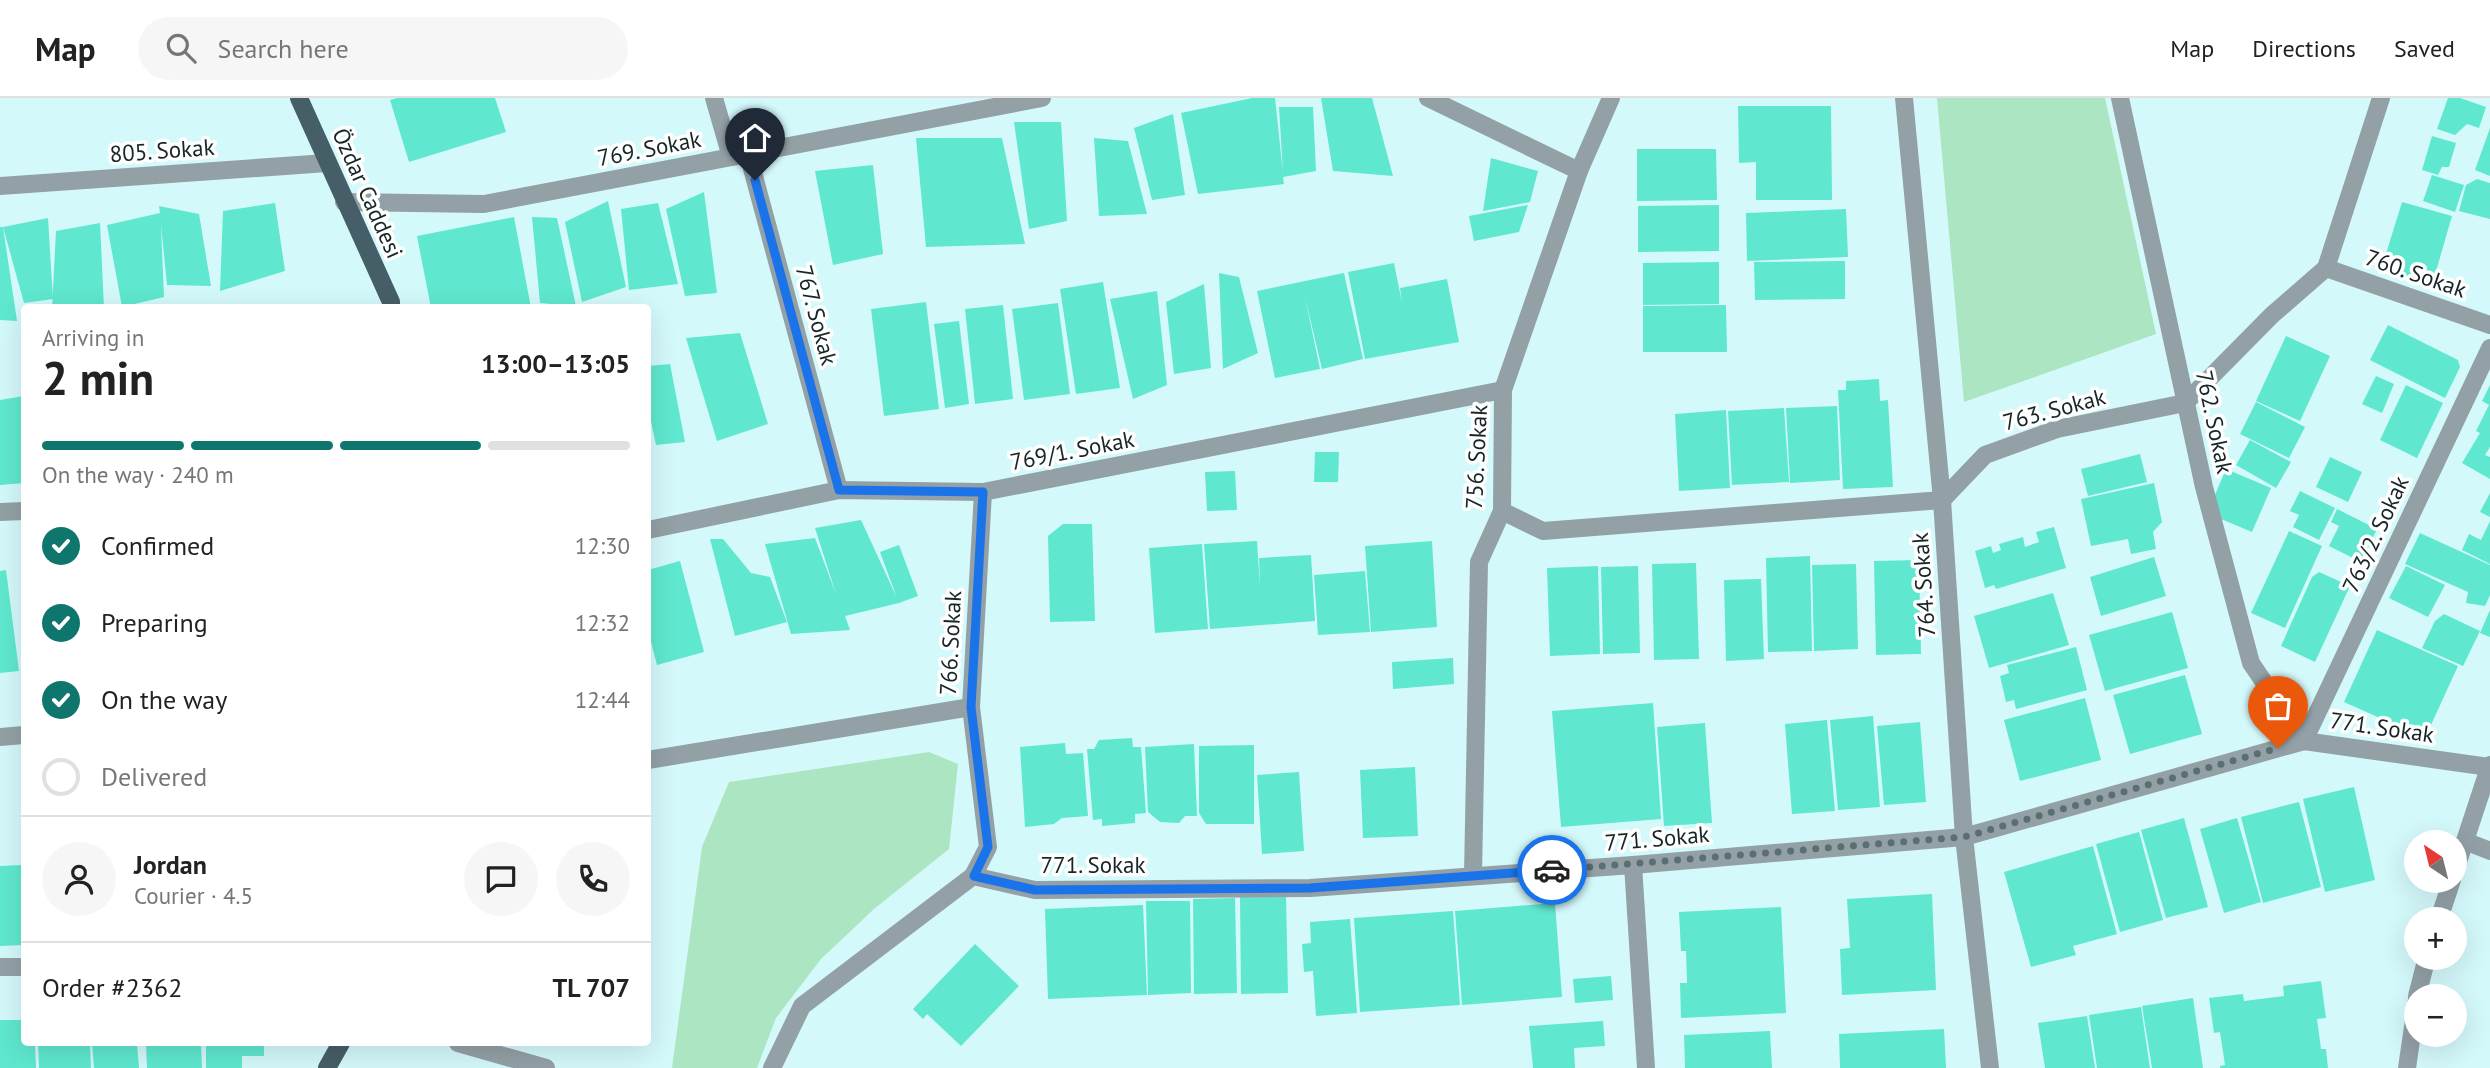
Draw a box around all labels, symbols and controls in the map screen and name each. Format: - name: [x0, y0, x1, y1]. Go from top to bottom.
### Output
- search box: [138, 17, 628, 80]
- text: Map: [35, 27, 96, 70]
- icon: search: [162, 29, 200, 67]
- text: Search here: [218, 32, 349, 65]
- text: Map: [2170, 33, 2214, 64]
- text: Directions: [2252, 33, 2356, 64]
- text: Saved: [2394, 33, 2455, 64]
- pin: [725, 108, 785, 180]
- icon: home: [736, 119, 774, 157]
- street label: Özdar Caddesi: [326, 123, 410, 263]
- street label: 769. Sokak: [595, 124, 703, 172]
- street label: 805. Sokak: [109, 132, 215, 168]
- street label: 760. Sokak: [2362, 242, 2470, 304]
- street label: 767. Sokak: [790, 262, 844, 368]
- text: Arriving in: [42, 323, 144, 352]
- text: 13:00–13:05: [481, 347, 630, 380]
- text: 2 min: [42, 348, 154, 408]
- street label: 762. Sokak: [2190, 368, 2240, 476]
- street label: 763. Sokak: [2000, 381, 2108, 437]
- street label: 756. Sokak: [1459, 404, 1493, 510]
- street label: 769/1. Sokak: [1008, 424, 1136, 476]
- text: On the way · 240 m: [42, 460, 234, 489]
- street label: 763/2. Sokak: [2335, 471, 2415, 597]
- icon: check: [42, 527, 80, 565]
- text: Confirmed: [101, 529, 214, 562]
- text: 12:30: [575, 531, 630, 560]
- street label: 764. Sokak: [1905, 532, 1941, 638]
- street label: 766. Sokak: [933, 590, 967, 696]
- icon: check: [42, 604, 80, 642]
- text: Preparing: [101, 606, 208, 639]
- text: 12:32: [575, 608, 630, 637]
- pin: [2248, 676, 2308, 748]
- icon: check: [42, 681, 80, 719]
- text: On the way: [101, 683, 227, 716]
- text: 12:44: [575, 685, 630, 714]
- icon: bag: [2259, 687, 2297, 725]
- street label: 771. Sokak: [2328, 705, 2436, 749]
- text: Delivered: [101, 760, 207, 793]
- street label: 771. Sokak: [1604, 819, 1710, 857]
- north arrow: [2404, 830, 2468, 892]
- map controls: [2404, 830, 2467, 1047]
- courier: [1517, 835, 1587, 905]
- button: person: [42, 842, 116, 916]
- button: chat: [464, 842, 538, 916]
- button: phone: [556, 842, 630, 916]
- text: Jordan: [134, 848, 207, 881]
- street label: 771. Sokak: [1041, 850, 1145, 879]
- icon: car: [1533, 851, 1571, 889]
- text: Courier · 4.5: [134, 881, 253, 910]
- button: +: [2404, 907, 2467, 970]
- text: Order #2362: [42, 971, 182, 1004]
- text: TL 707: [552, 971, 630, 1004]
- button: −: [2404, 984, 2467, 1047]

